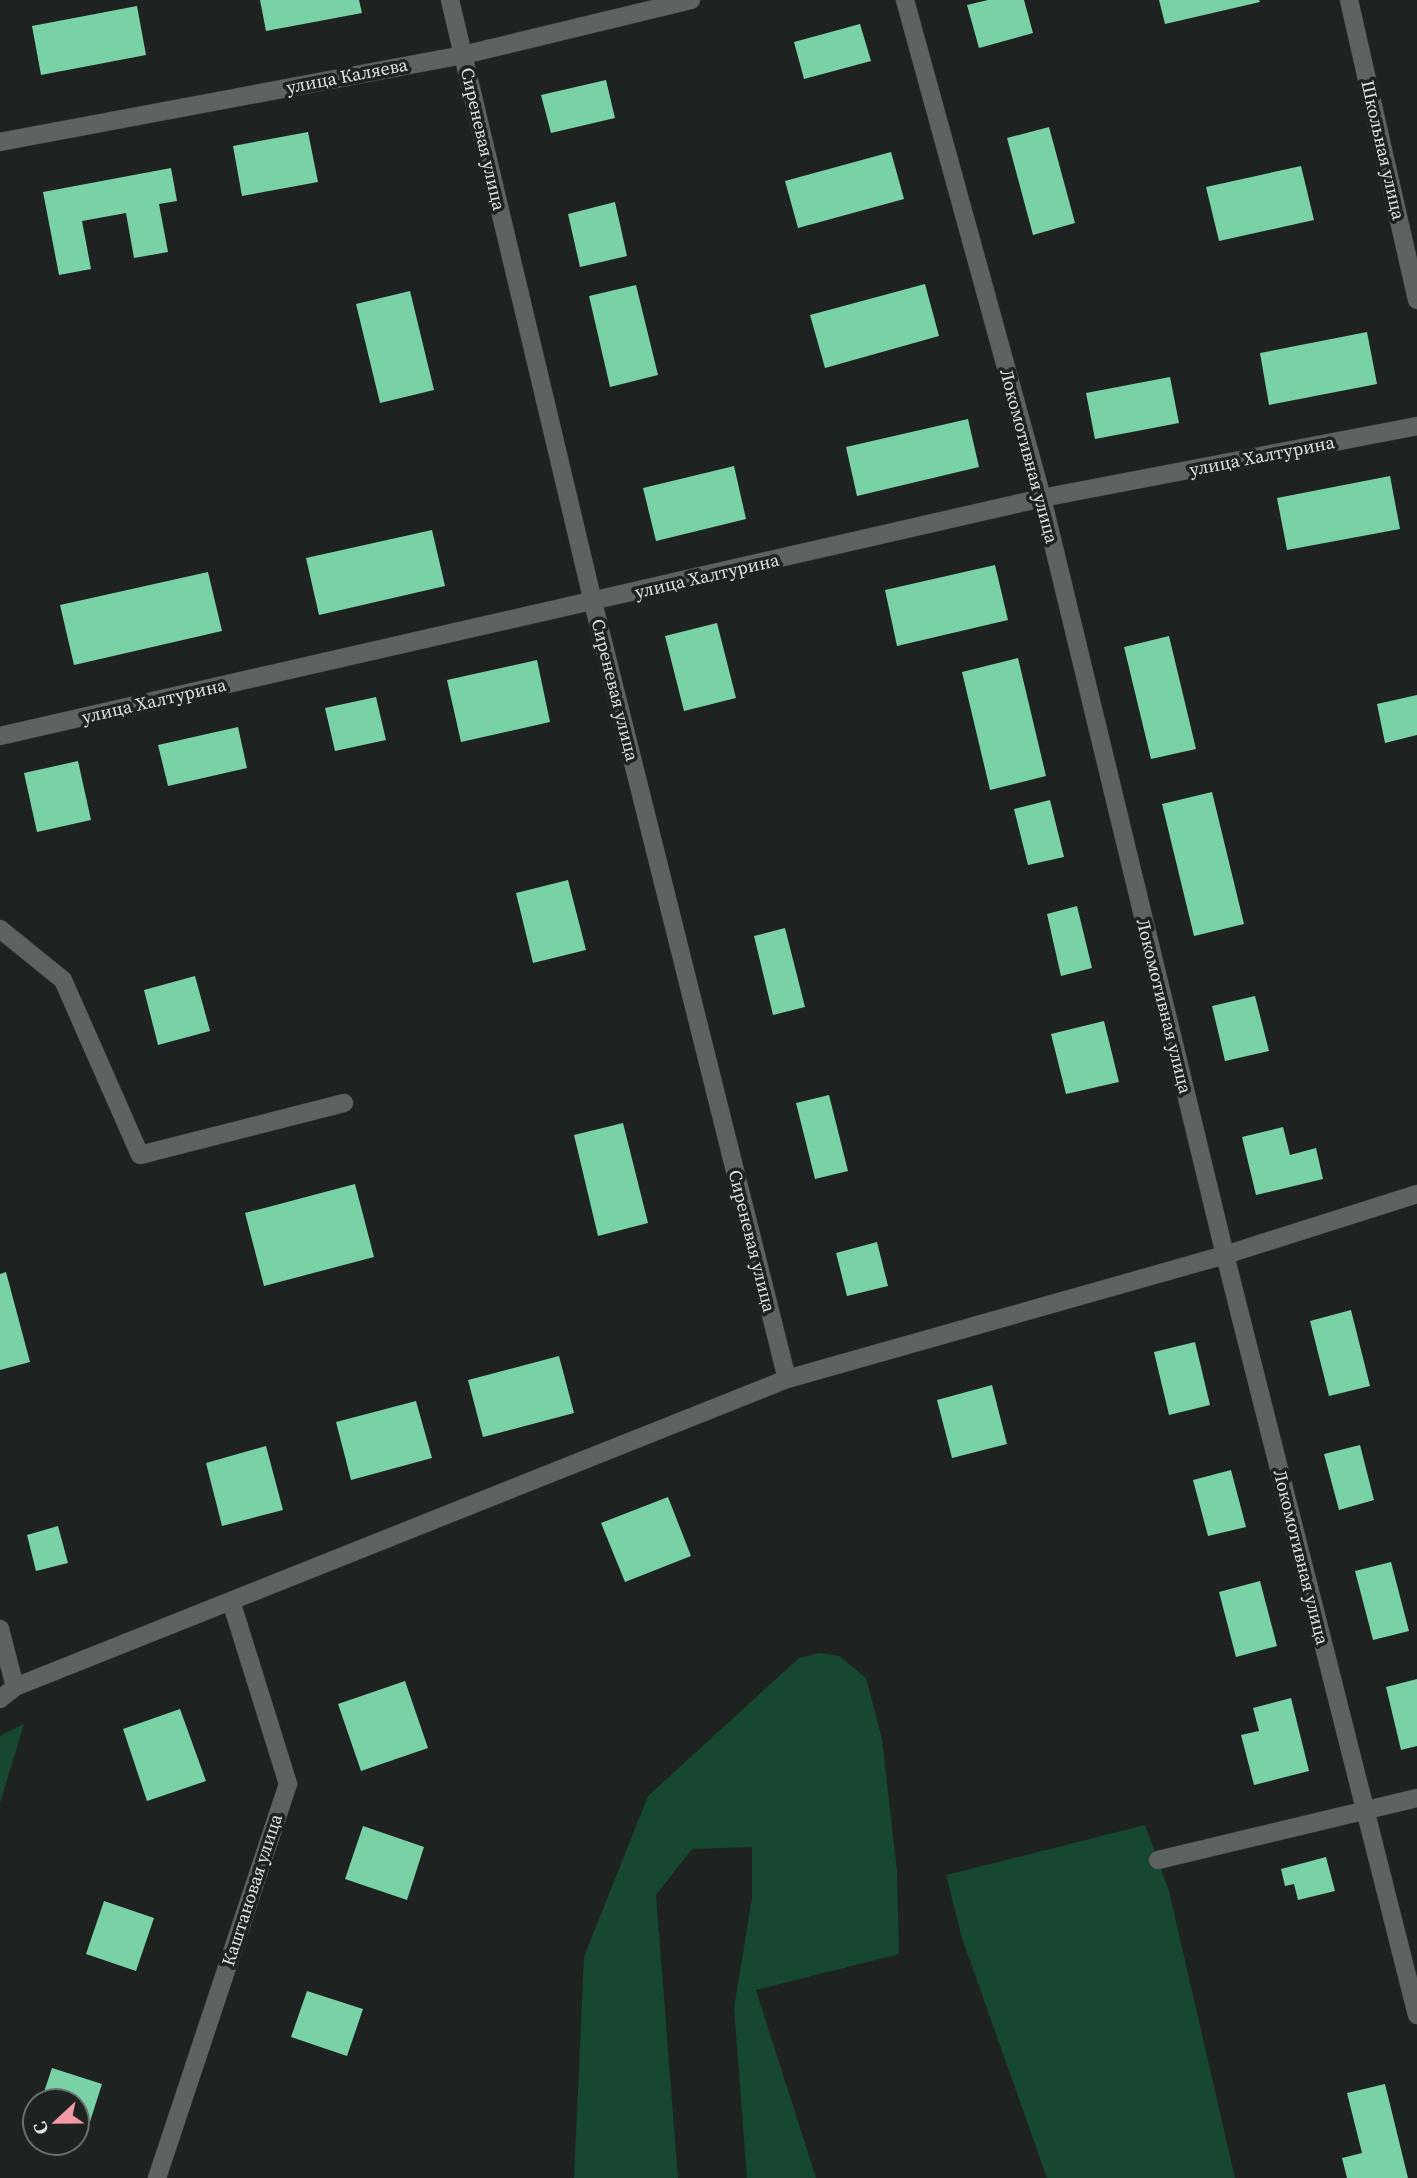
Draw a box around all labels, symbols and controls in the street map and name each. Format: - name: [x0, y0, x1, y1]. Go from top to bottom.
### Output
- street label: улица Каляева: [284, 51, 411, 100]
- street label: Сиреневая улица: [455, 65, 512, 214]
- street label: Школьная улица: [1355, 78, 1412, 223]
- street label: Локомотивная улица: [994, 366, 1065, 547]
- street label: улица Халтурина: [1187, 429, 1337, 482]
- street label: улица Халтурина: [632, 547, 782, 604]
- street label: Сиреневая улица: [586, 616, 645, 764]
- street label: улица Халтурина: [79, 672, 229, 729]
- street label: Локомотивная улица: [1131, 916, 1199, 1097]
- street label: Сиреневая улица: [723, 1167, 782, 1315]
- street label: Локомотивная улица: [1268, 1467, 1336, 1648]
- street label: Каштановая улица: [215, 1810, 288, 1969]
- north arrow: [21, 2087, 91, 2157]
- text: С: [26, 2118, 55, 2139]

